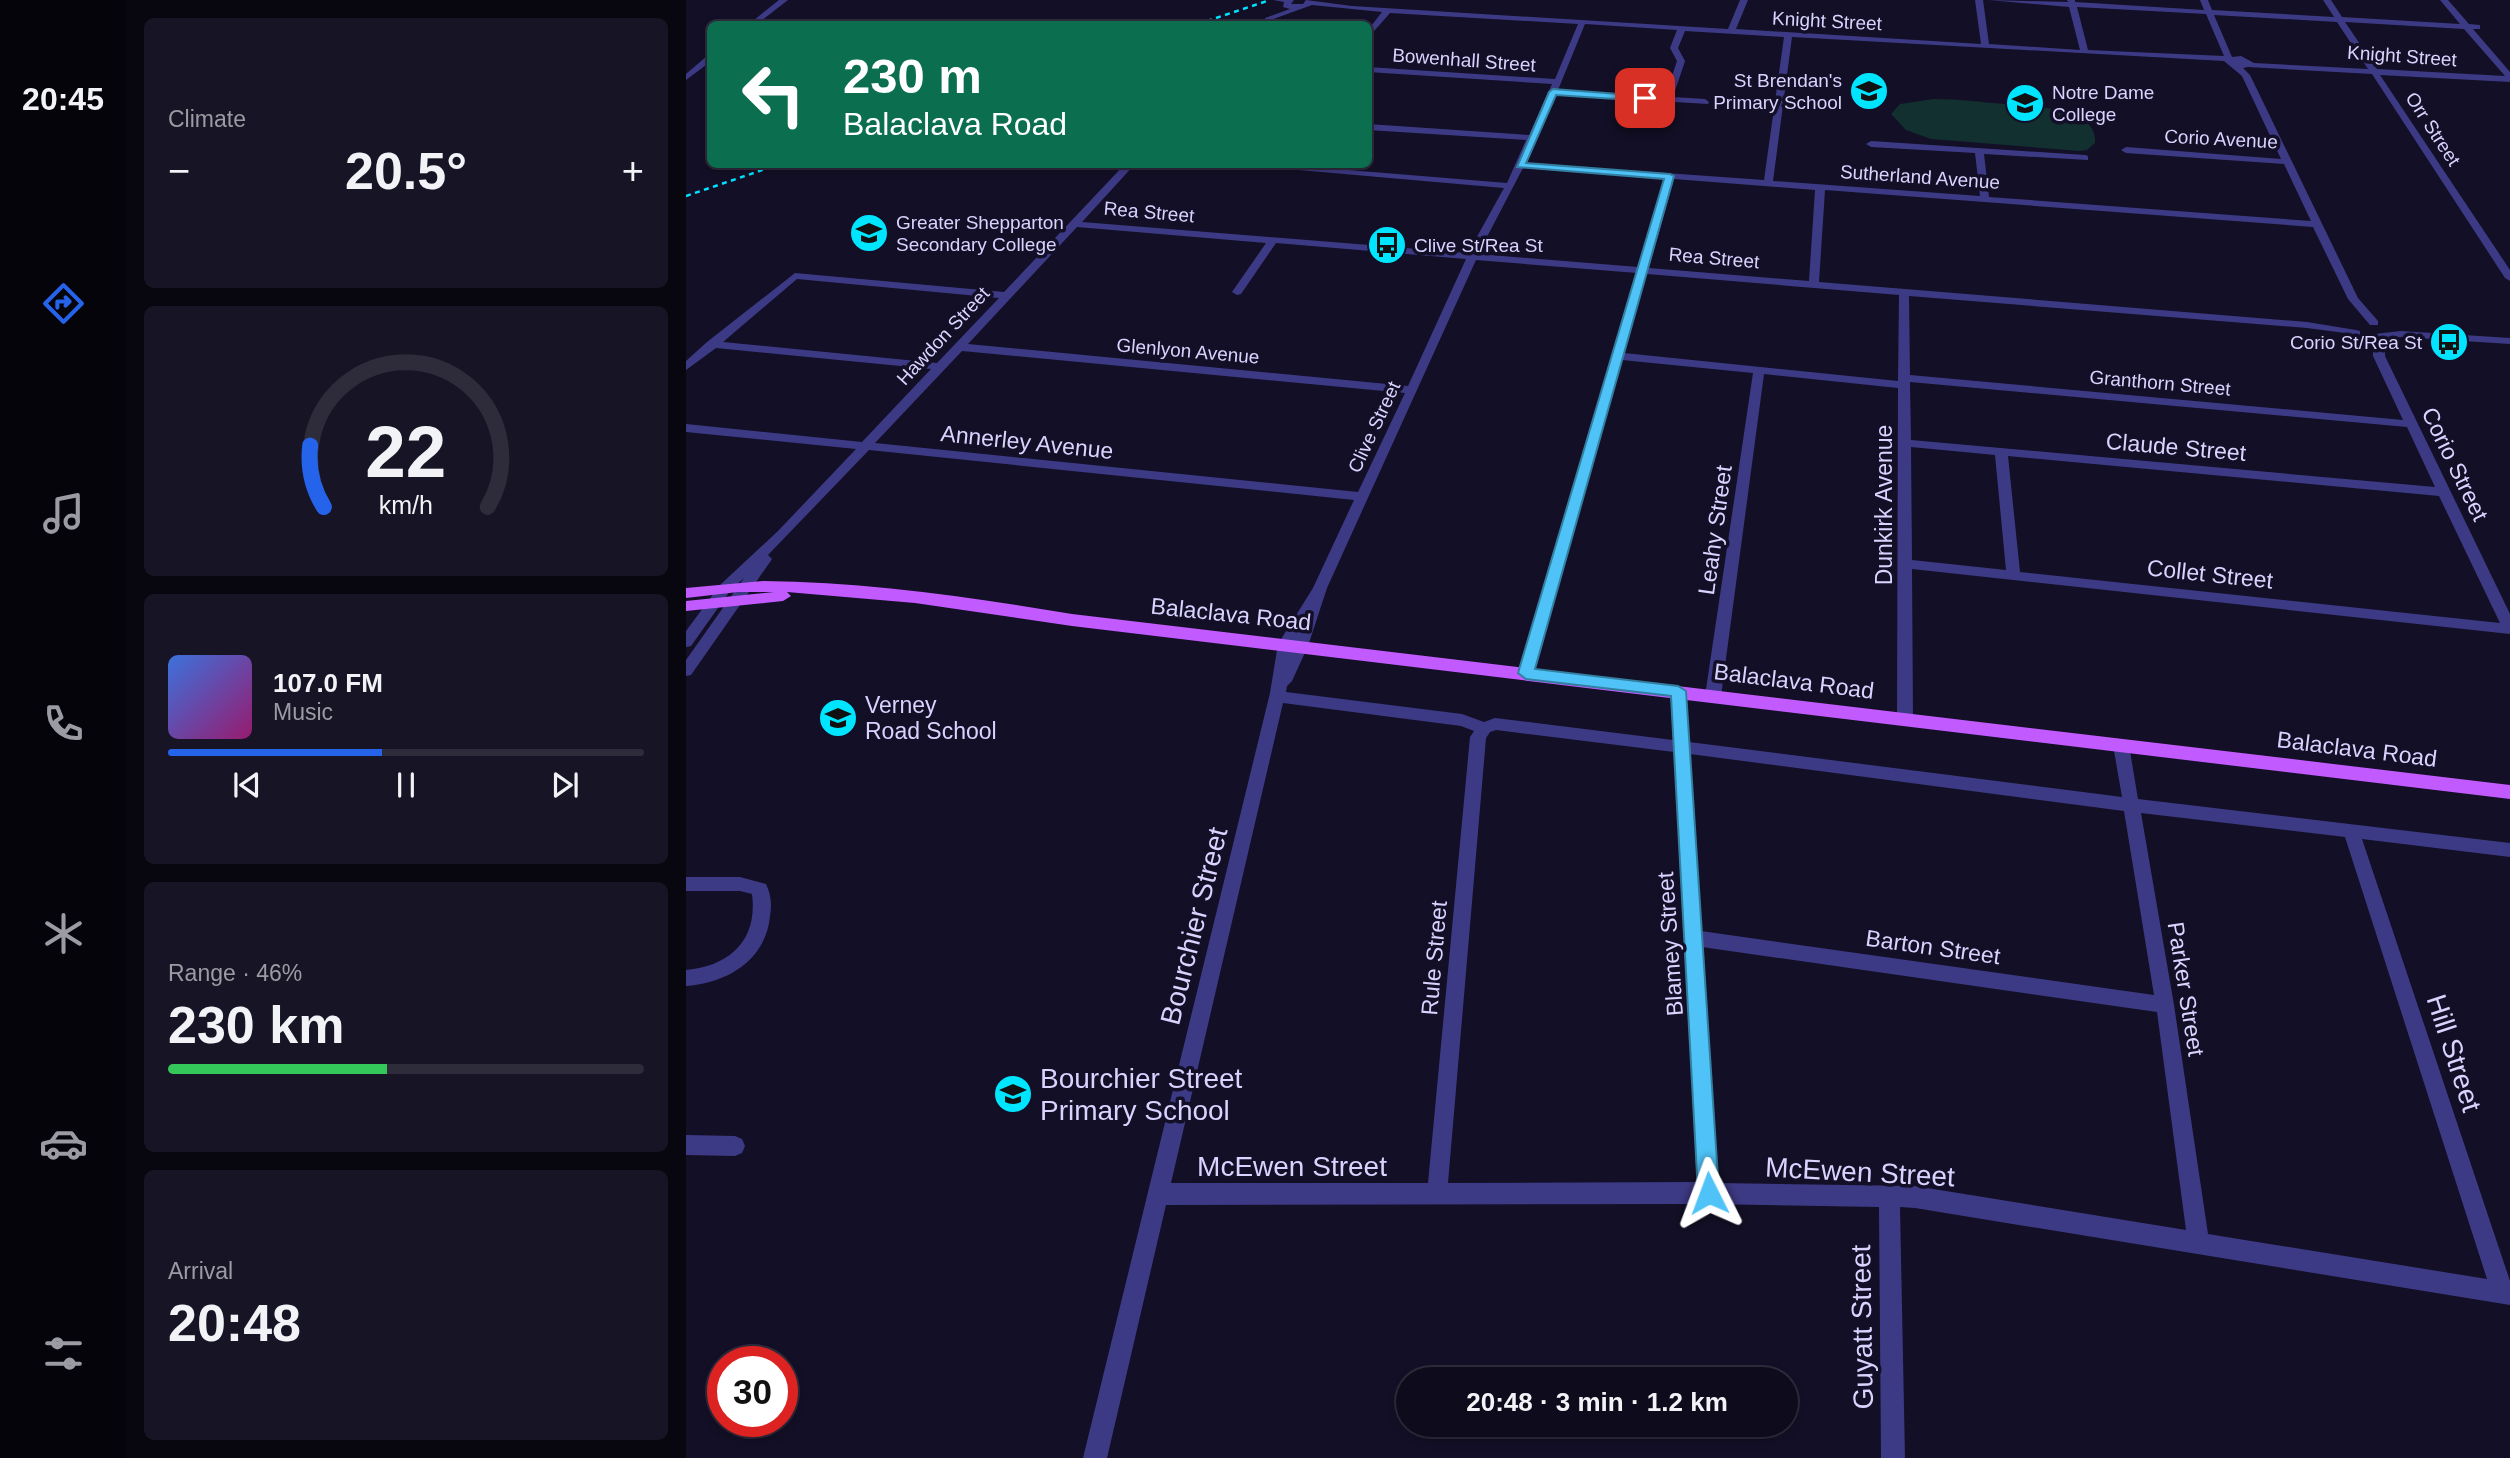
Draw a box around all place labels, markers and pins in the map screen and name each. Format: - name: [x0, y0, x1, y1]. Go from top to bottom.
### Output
- pin: [1615, 68, 1675, 128]
- place label: St Brendan's Primary School: [1713, 70, 1842, 113]
- school or university icon: St Brendan's Primary School: [1848, 70, 1890, 112]
- school or university icon: Notre Dame College: [2004, 82, 2046, 124]
- place label: Notre Dame College: [2052, 82, 2154, 125]
- school or university icon: Greater Shepparton Secondary College: [848, 212, 890, 254]
- place label: Greater Shepparton Secondary College: [896, 212, 1064, 255]
- bus stop icon: Clive St/Rea St: [1366, 224, 1408, 266]
- place label: Clive St/Rea St: [1414, 235, 1544, 256]
- bus stop icon: Corio St/Rea St: [2428, 321, 2470, 363]
- place label: Corio St/Rea St: [2290, 332, 2423, 353]
- place label: Verney Road School: [865, 692, 997, 744]
- school or university icon: Verney Road School: [817, 697, 859, 739]
- place label: Bourchier Street Primary School: [1040, 1063, 1243, 1126]
- school or university icon: Bourchier Street Primary School: [992, 1073, 1034, 1115]

